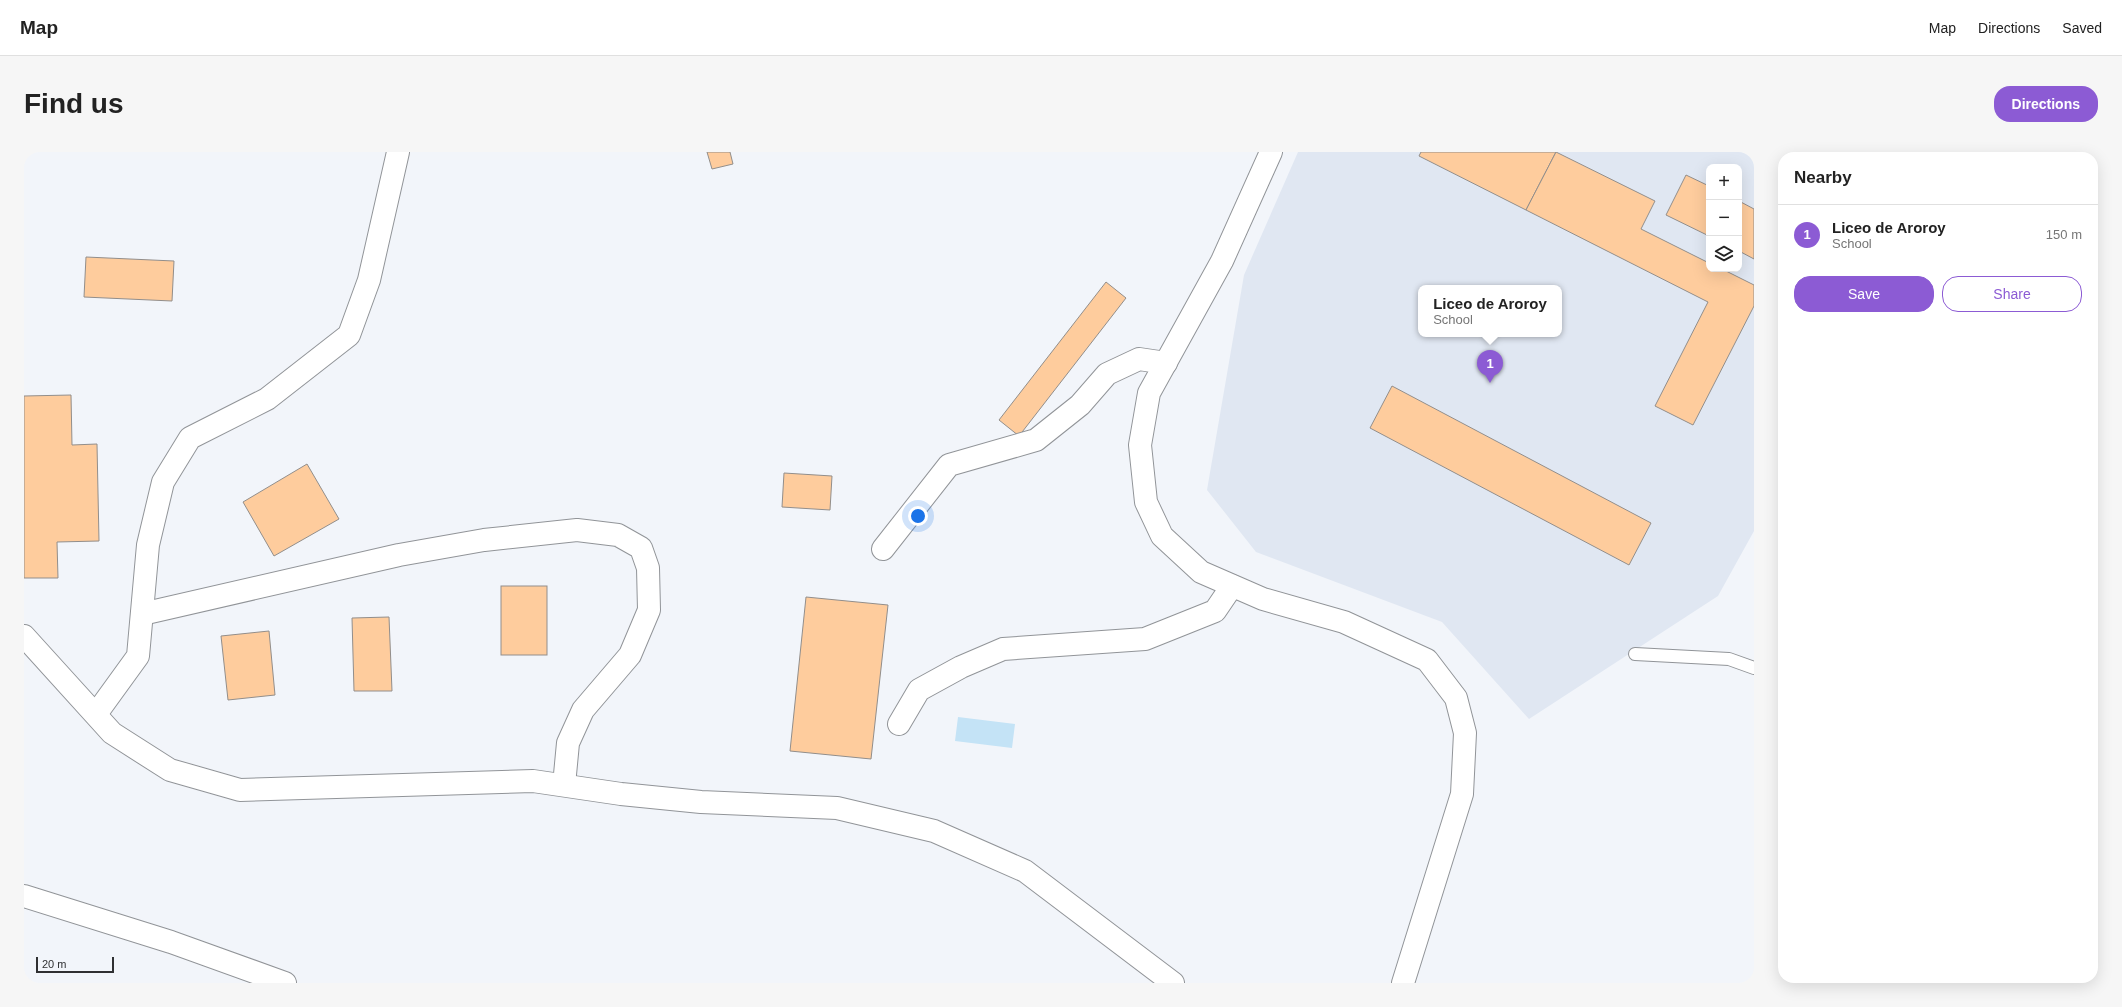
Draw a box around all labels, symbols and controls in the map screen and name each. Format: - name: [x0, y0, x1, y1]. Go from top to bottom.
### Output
- text: Map: [20, 17, 58, 38]
- text: Map: [1929, 20, 1956, 36]
- text: Directions: [1978, 20, 2040, 36]
- text: Saved: [2062, 20, 2102, 36]
- button: Directions: [1994, 86, 2098, 122]
- text: Find us: [24, 88, 124, 119]
- map controls: [1706, 164, 1742, 272]
- button: +: [1706, 164, 1742, 200]
- text: Nearby: [1794, 168, 1852, 187]
- button: −: [1706, 200, 1742, 236]
- text: Liceo de Aroroy: [1832, 219, 1946, 236]
- text: 1: [1803, 227, 1811, 242]
- text: 150 m: [2046, 227, 2082, 242]
- button: layers: [1706, 236, 1742, 272]
- text: School: [1832, 236, 1872, 251]
- button: Save: [1794, 276, 1934, 312]
- button: Share: [1942, 276, 2082, 312]
- popup: [1418, 285, 1562, 337]
- text: Liceo de Aroroy: [1433, 295, 1547, 312]
- text: School: [1433, 312, 1473, 327]
- pin: 1: [1477, 350, 1503, 383]
- your location: [908, 506, 928, 526]
- scale bar: [36, 955, 114, 974]
- text: 20 m: [42, 958, 66, 970]

